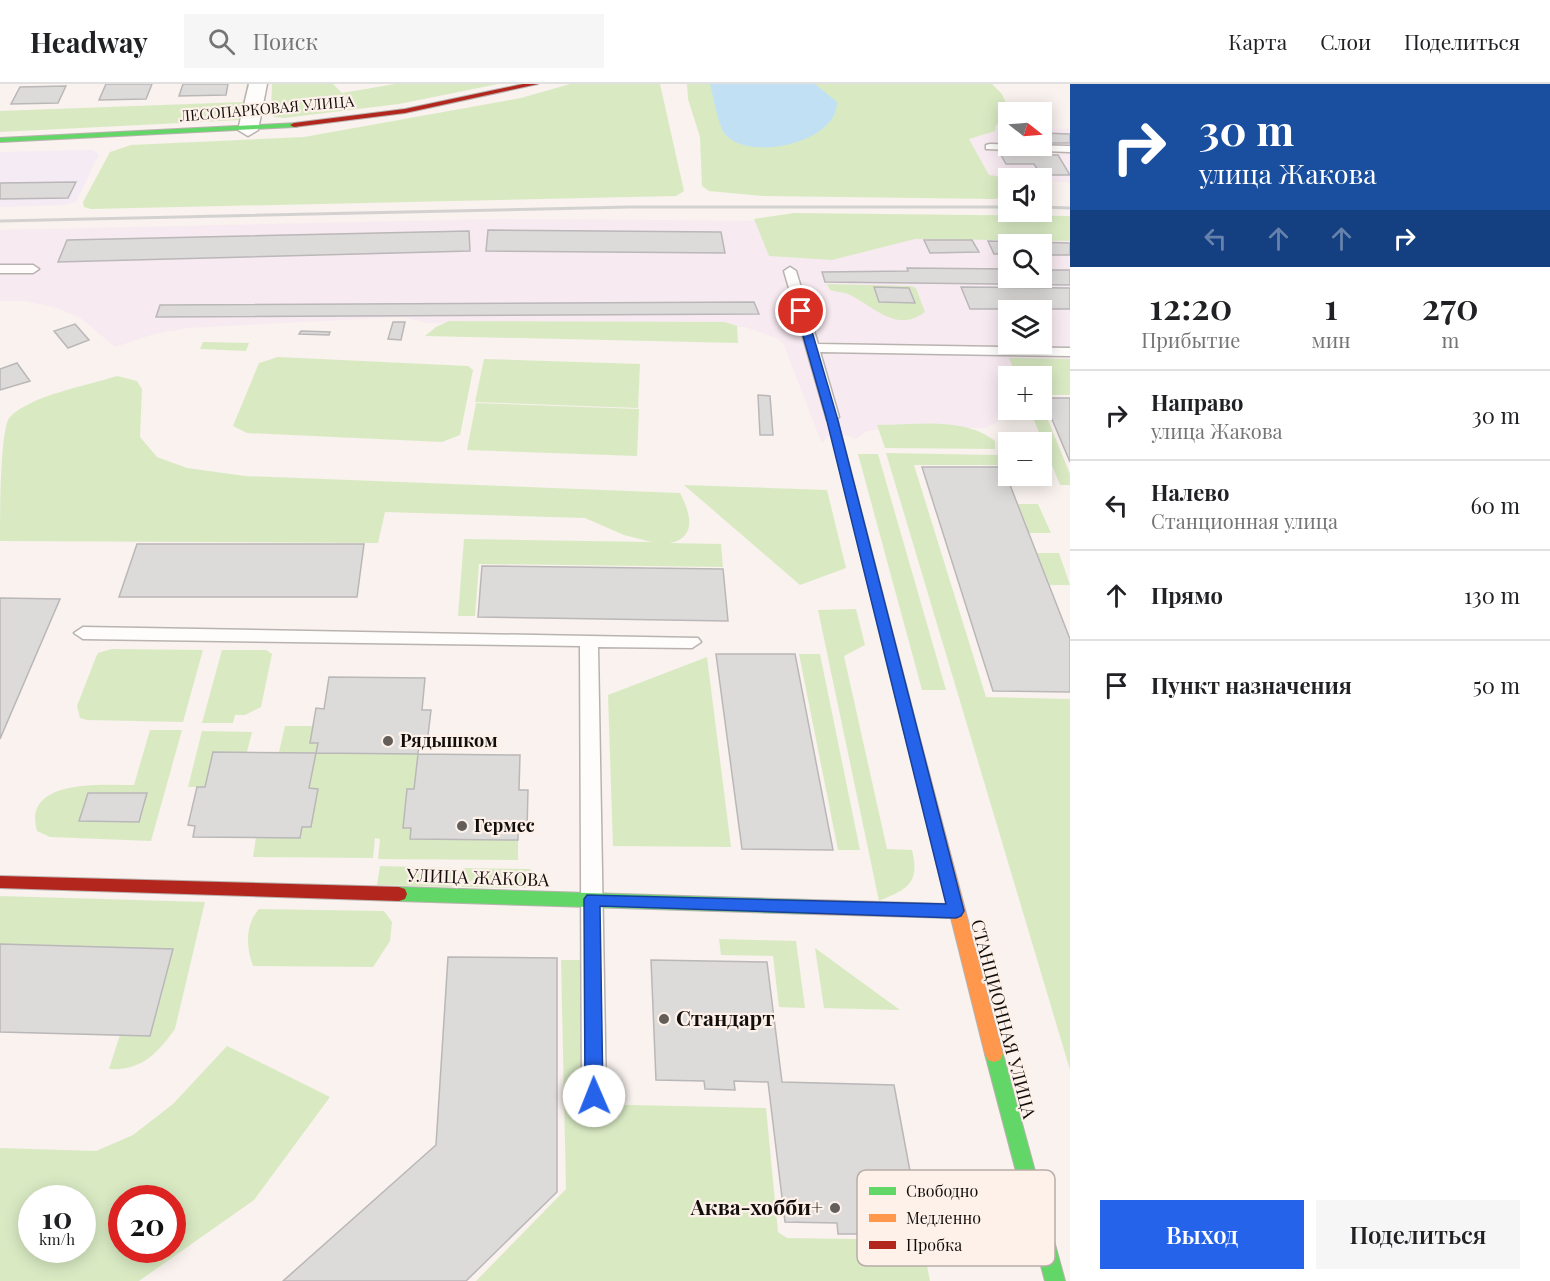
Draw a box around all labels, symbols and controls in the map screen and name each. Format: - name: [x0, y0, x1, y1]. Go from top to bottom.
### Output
- search box: [184, 14, 604, 68]
- text: Headway: [30, 23, 148, 60]
- icon: search: [205, 25, 238, 58]
- text: Поиск: [253, 26, 318, 56]
- text: Карта: [1228, 27, 1287, 55]
- text: Слои: [1320, 27, 1371, 55]
- text: Поделиться: [1404, 27, 1520, 55]
- street label: ЛЕСОПАРКОВАЯ УЛИЦА: [178, 90, 355, 126]
- text: 30 m: [1199, 101, 1294, 157]
- north arrow: [998, 102, 1052, 156]
- map controls: [998, 102, 1052, 486]
- icon: right: [1100, 108, 1178, 186]
- text: улица Жакова: [1199, 155, 1377, 191]
- button: sound: [998, 168, 1052, 222]
- icon: left: [1199, 222, 1232, 255]
- icon: ahead: [1262, 222, 1295, 255]
- icon: ahead: [1325, 222, 1358, 255]
- icon: right: [1388, 222, 1421, 255]
- button: search: [998, 234, 1052, 288]
- text: 12:20: [1149, 281, 1232, 329]
- text: 1: [1324, 281, 1338, 329]
- text: 270: [1422, 281, 1479, 329]
- pin: [775, 285, 826, 336]
- icon: arrive: [784, 294, 817, 327]
- button: layers: [998, 300, 1052, 354]
- text: Прибытие: [1141, 326, 1240, 353]
- text: мин: [1312, 326, 1351, 353]
- text: m: [1441, 326, 1459, 353]
- button: +: [998, 366, 1052, 420]
- text: Направо: [1151, 387, 1244, 417]
- icon: right: [1100, 399, 1133, 432]
- text: 30 m: [1472, 400, 1520, 430]
- text: улица Жакова: [1151, 417, 1283, 444]
- button: −: [998, 432, 1052, 486]
- text: Налево: [1151, 477, 1229, 507]
- icon: left: [1100, 489, 1133, 522]
- text: 60 m: [1470, 490, 1520, 520]
- text: Станционная улица: [1151, 507, 1338, 534]
- icon: ahead: [1100, 579, 1133, 612]
- text: Прямо: [1151, 580, 1223, 610]
- text: 130 m: [1464, 580, 1520, 610]
- icon: arrive: [1100, 669, 1133, 702]
- text: Пункт назначения: [1151, 670, 1352, 700]
- text: 50 m: [1473, 670, 1520, 700]
- place label: Рядышком: [400, 728, 498, 752]
- marker: Рядышком: [381, 734, 395, 748]
- place label: Гермес: [474, 813, 535, 837]
- marker: Гермес: [455, 819, 469, 833]
- street label: УЛИЦА ЖАКОВА: [405, 862, 550, 892]
- street label: СТАНЦИОННАЯ УЛИЦА: [966, 917, 1042, 1122]
- place label: Стандарт: [676, 1003, 774, 1031]
- marker: Стандарт: [657, 1012, 671, 1026]
- position arrow: [562, 1064, 626, 1128]
- legend: [857, 1170, 1055, 1266]
- text: Свободно: [906, 1180, 978, 1201]
- speed limit sign: 20: [108, 1185, 186, 1263]
- place label: Аква-хобби+: [690, 1192, 823, 1220]
- text: 10: [42, 1197, 72, 1237]
- button: Выход: [1100, 1200, 1304, 1269]
- button: Поделиться: [1316, 1200, 1520, 1269]
- marker: Аква-хобби+: [828, 1201, 842, 1215]
- text: Медленно: [906, 1207, 981, 1228]
- text: km/h: [39, 1229, 75, 1249]
- text: Пробка: [906, 1234, 962, 1255]

